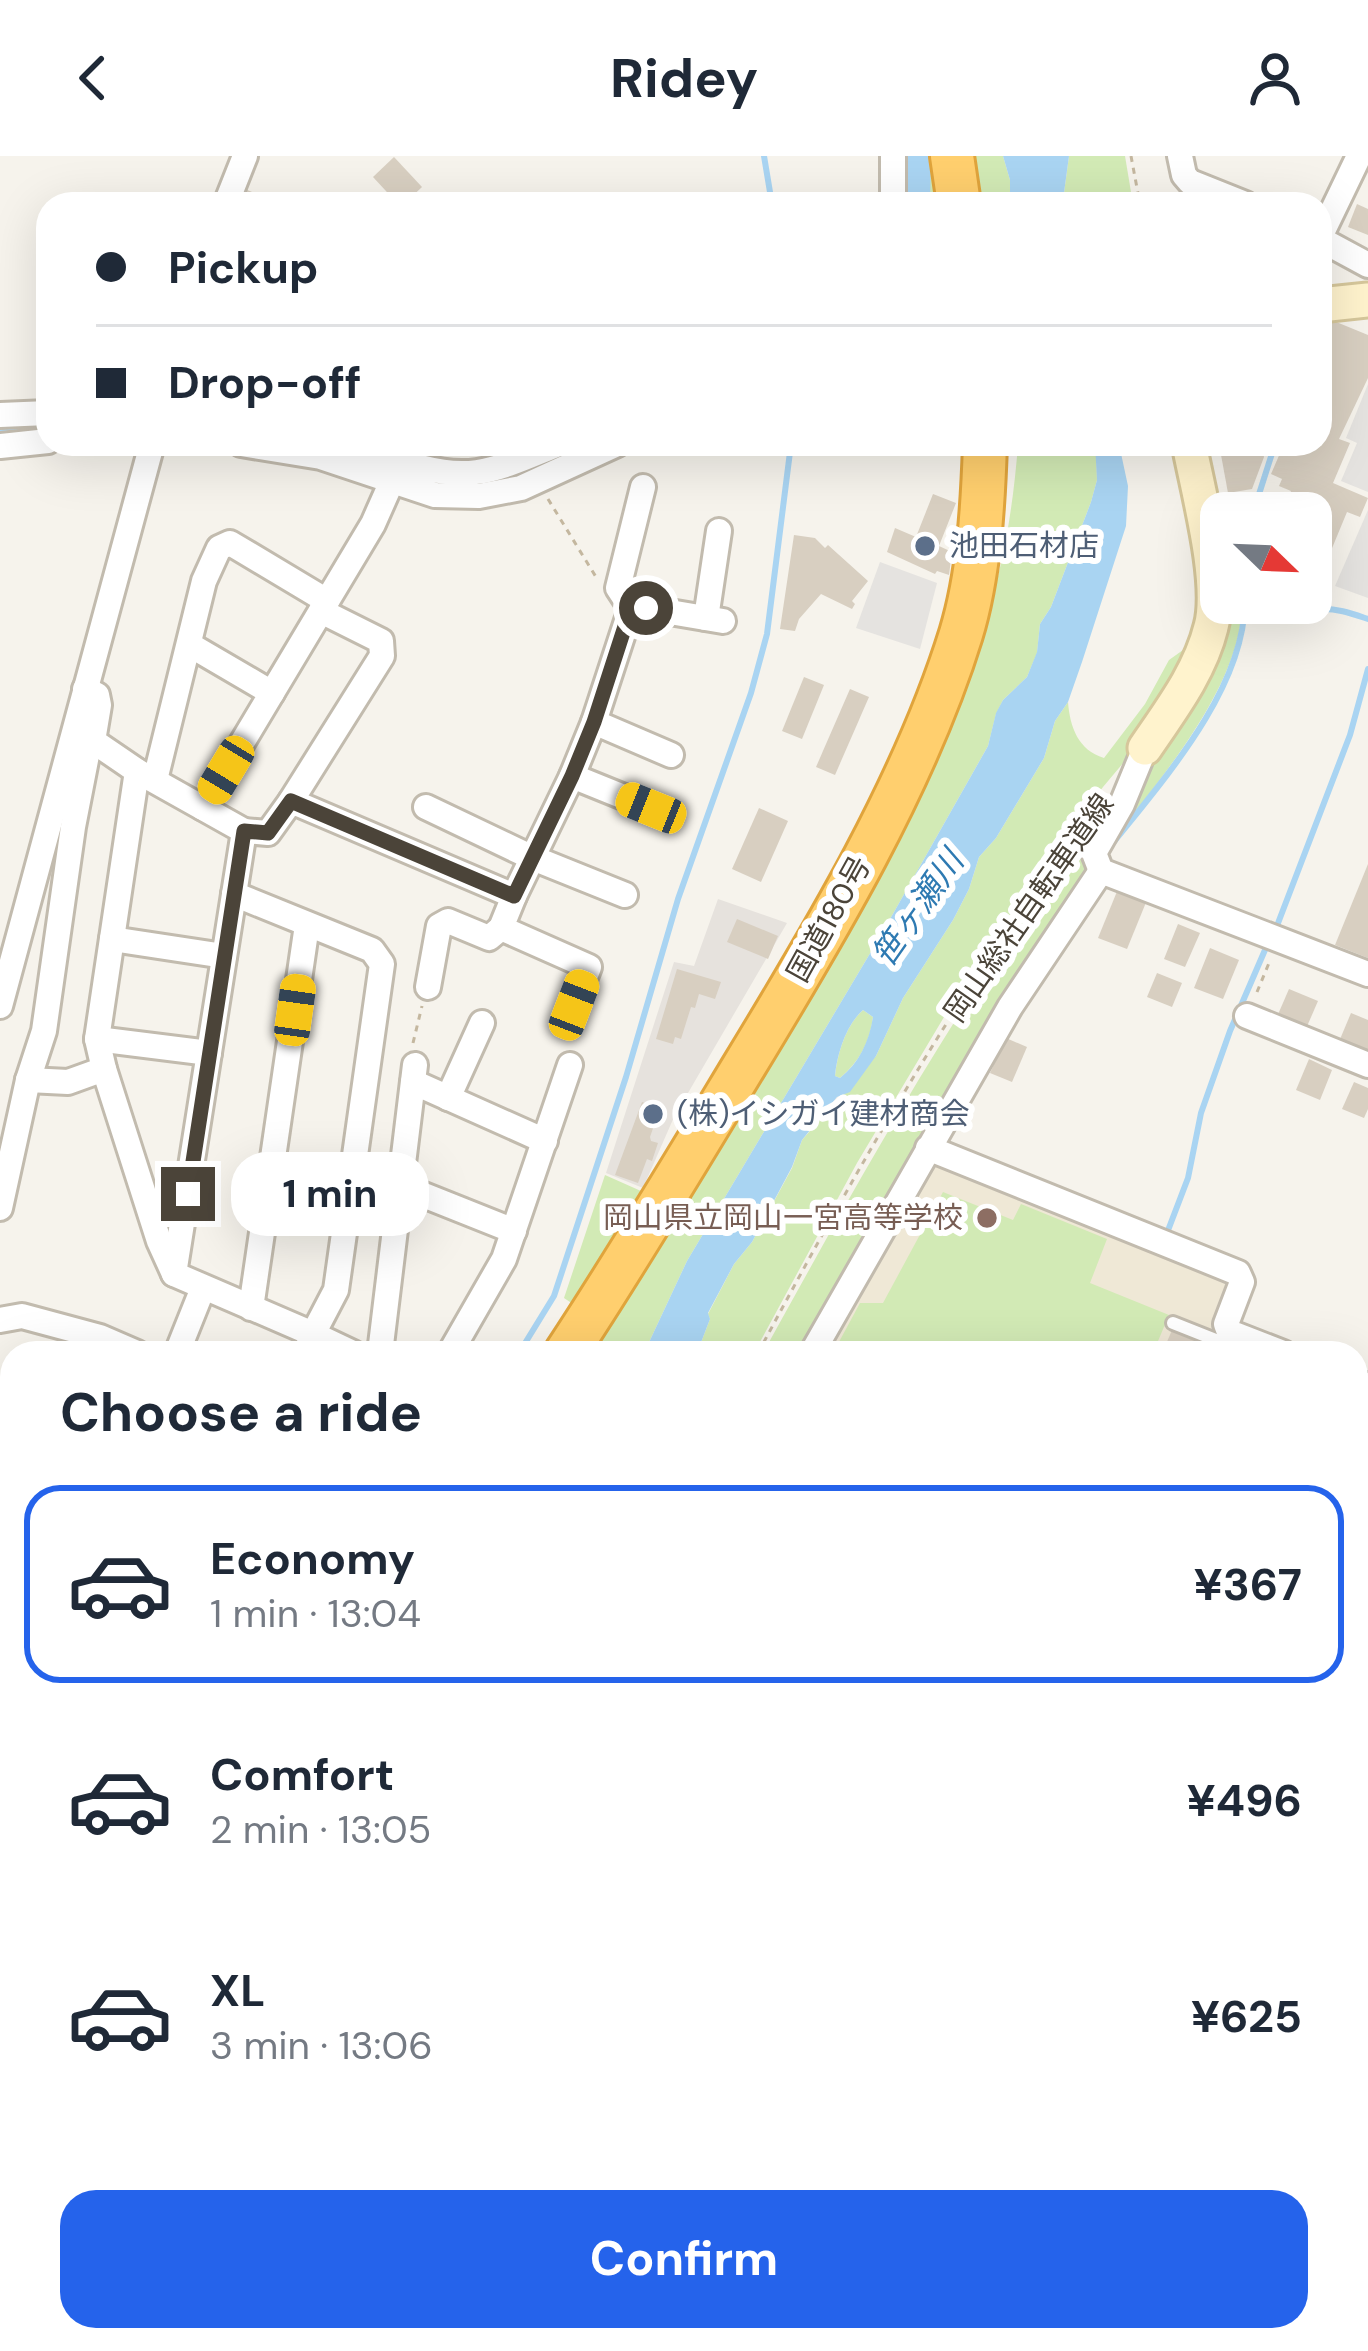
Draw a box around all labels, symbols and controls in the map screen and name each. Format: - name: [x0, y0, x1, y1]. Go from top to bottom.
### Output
- text: Ridey: [610, 43, 758, 114]
- icon: back: [60, 45, 126, 111]
- icon: person: [1242, 45, 1308, 111]
- text: Pickup: [168, 238, 318, 297]
- text: Drop-off: [168, 353, 362, 412]
- north arrow: [1200, 492, 1332, 624]
- map controls: [1200, 492, 1332, 624]
- place label: 池田石材店: [949, 526, 1099, 565]
- marker: 池田石材店: [912, 533, 938, 559]
- route start: [619, 581, 673, 635]
- car: [192, 730, 260, 810]
- car: [611, 778, 691, 838]
- street label: 岡山総社自転車道線: [935, 786, 1122, 1029]
- water label: 笹ヶ瀬川: [862, 839, 975, 975]
- street label: 国道180号: [778, 849, 879, 989]
- car: [544, 965, 604, 1045]
- car: [272, 972, 318, 1048]
- place label: (株)イシガイ建材商会: [677, 1094, 969, 1133]
- marker: (株)イシガイ建材商会: [640, 1101, 666, 1127]
- callout: 1 min: [230, 1152, 428, 1236]
- route end: [161, 1167, 215, 1221]
- text: 1 min: [283, 1168, 377, 1219]
- place label: 岡山県立岡山一宮高等学校: [603, 1198, 963, 1237]
- marker: 岡山県立岡山一宮高等学校: [974, 1205, 1000, 1231]
- text: Choose a ride: [60, 1377, 422, 1448]
- text: Economy: [210, 1529, 415, 1588]
- icon: car: [66, 1530, 174, 1638]
- text: ¥367: [1193, 1555, 1302, 1614]
- text: 1 min · 13:04: [210, 1588, 421, 1639]
- text: Comfort: [210, 1745, 394, 1804]
- icon: car: [66, 1746, 174, 1854]
- text: ¥496: [1186, 1771, 1302, 1830]
- text: 2 min · 13:05: [210, 1804, 431, 1855]
- text: XL: [210, 1961, 265, 2020]
- icon: car: [66, 1962, 174, 2070]
- text: ¥625: [1191, 1987, 1302, 2046]
- text: 3 min · 13:06: [210, 2020, 433, 2071]
- button: Confirm: [60, 2190, 1308, 2328]

